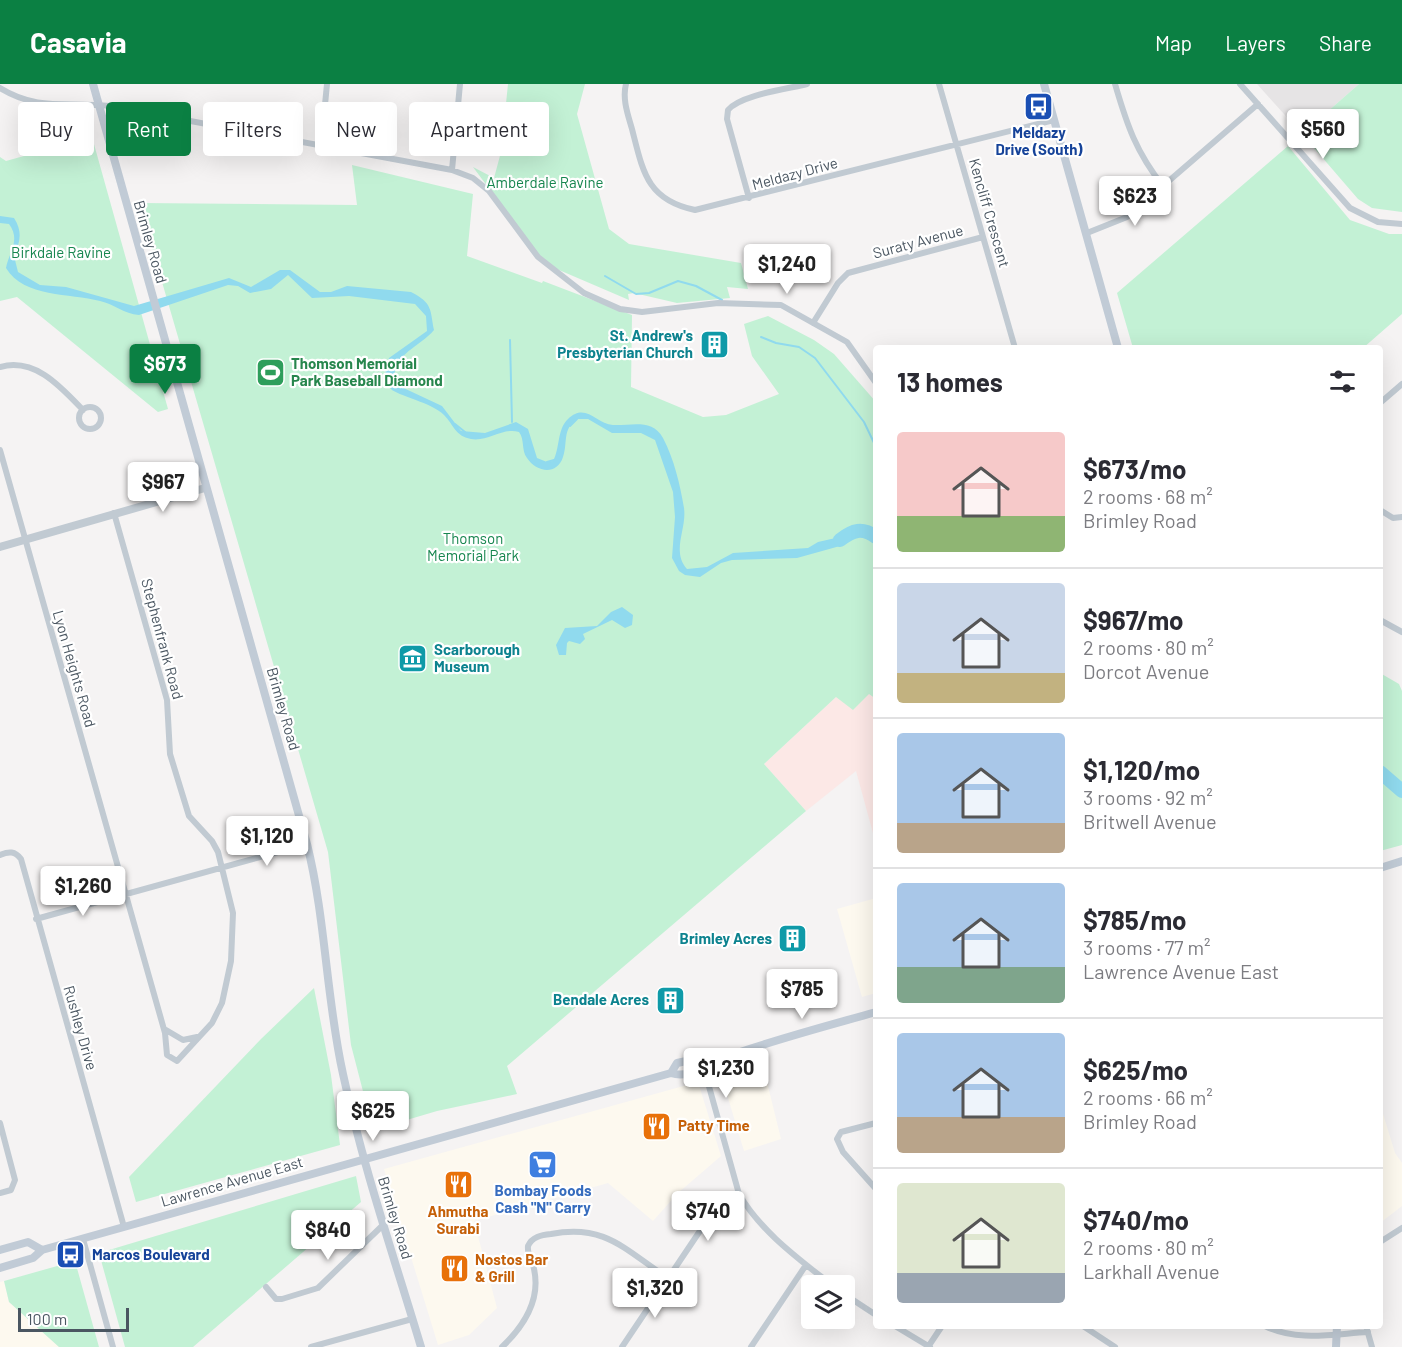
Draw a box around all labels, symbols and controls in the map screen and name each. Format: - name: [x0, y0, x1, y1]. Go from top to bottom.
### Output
- text: Casavia: [30, 25, 127, 59]
- text: Map: [1155, 30, 1192, 55]
- text: Layers: [1225, 30, 1286, 55]
- text: Share: [1319, 30, 1372, 55]
- bus stop icon: Meldazy Drive (South): [1023, 90, 1055, 122]
- chip: Buy: [18, 102, 94, 156]
- chip: Rent: [106, 102, 191, 156]
- chip: Filters: [203, 102, 303, 156]
- chip: New: [315, 102, 397, 156]
- chip: Apartment: [409, 102, 549, 156]
- pin: $560: [1287, 109, 1359, 160]
- text: $560: [1301, 116, 1345, 140]
- place label: Meldazy Drive (South): [995, 123, 1083, 158]
- street label: Meldazy Drive: [750, 153, 840, 193]
- street label: Kencliff Crescent: [966, 156, 1014, 269]
- park label: Amberdale Ravine: [487, 173, 603, 191]
- pin: $623: [1099, 176, 1171, 227]
- text: $623: [1113, 183, 1157, 207]
- street label: Brimley Road: [131, 198, 171, 285]
- street label: Suraty Avenue: [871, 220, 965, 262]
- park label: Birkdale Ravine: [11, 243, 111, 261]
- pin: $1,240: [738, 244, 836, 295]
- text: $1,240: [758, 251, 816, 275]
- place label: St. Andrew's Presbyterian Church: [557, 326, 693, 361]
- building icon: St. Andrew's Presbyterian Church: [698, 329, 730, 361]
- pin: $673: [129, 344, 201, 395]
- text: $673: [144, 351, 186, 375]
- place label: Thomson Memorial Park Baseball Diamond: [291, 354, 443, 389]
- sports icon: Thomson Memorial Park Baseball Diamond: [254, 357, 286, 389]
- icon: filters: [1326, 365, 1359, 398]
- text: 13 homes: [897, 366, 1003, 397]
- text: $673/mo: [1083, 453, 1186, 484]
- icon: home: [945, 456, 1017, 528]
- pin: $967: [127, 462, 199, 513]
- text: $967: [142, 469, 184, 493]
- text: 2 rooms · 68 m²: [1083, 484, 1213, 508]
- text: Brimley Road: [1083, 508, 1197, 532]
- park label: Thomson Memorial Park: [427, 529, 520, 564]
- street label: Stephenfrank Road: [138, 576, 188, 701]
- text: $967/mo: [1083, 604, 1184, 635]
- icon: home: [945, 607, 1017, 679]
- street label: Lyon Heights Road: [50, 608, 100, 729]
- text: 2 rooms · 80 m²: [1083, 635, 1214, 659]
- place label: Scarborough Museum: [434, 640, 520, 675]
- museum icon: Scarborough Museum: [397, 643, 429, 675]
- text: Dorcot Avenue: [1083, 659, 1209, 683]
- street label: Brimley Road: [264, 665, 304, 752]
- text: $1,120/mo: [1083, 754, 1200, 785]
- icon: home: [945, 757, 1017, 829]
- text: 3 rooms · 92 m²: [1083, 785, 1213, 809]
- text: Britwell Avenue: [1083, 809, 1217, 833]
- pin: $1,120: [218, 816, 316, 867]
- text: $1,120: [240, 823, 294, 847]
- pin: $1,260: [34, 866, 132, 917]
- text: $1,260: [54, 873, 112, 897]
- text: $785/mo: [1083, 904, 1187, 935]
- icon: home: [945, 907, 1017, 979]
- building icon: Brimley Acres: [777, 923, 809, 955]
- place label: Brimley Acres: [680, 929, 772, 947]
- text: 3 rooms · 77 m²: [1083, 935, 1211, 959]
- text: Lawrence Avenue East: [1083, 959, 1279, 983]
- pin: $785: [766, 969, 838, 1020]
- text: $785: [781, 976, 823, 1000]
- street label: Rushley Drive: [60, 983, 102, 1072]
- building icon: Bendale Acres: [654, 984, 686, 1016]
- place label: Bendale Acres: [553, 990, 649, 1008]
- pin: $1,230: [677, 1048, 775, 1099]
- text: $625/mo: [1083, 1054, 1188, 1085]
- text: $1,230: [698, 1055, 754, 1079]
- icon: home: [945, 1057, 1017, 1129]
- text: 2 rooms · 66 m²: [1083, 1085, 1213, 1109]
- pin: $625: [337, 1091, 409, 1142]
- text: $625: [351, 1098, 395, 1122]
- text: Brimley Road: [1083, 1109, 1197, 1133]
- restaurant icon: Patty Time: [641, 1110, 673, 1142]
- place label: Patty Time: [678, 1116, 750, 1134]
- supermarket icon: Bombay Foods Cash "N" Carry: [527, 1148, 559, 1180]
- street label: Lawrence Avenue East: [159, 1152, 305, 1210]
- restaurant icon: Ahmutha Surabi: [442, 1169, 474, 1201]
- street label: Brimley Road: [375, 1174, 417, 1261]
- place label: Bombay Foods Cash "N" Carry: [494, 1181, 592, 1216]
- pin: $740: [672, 1191, 744, 1242]
- text: $740: [686, 1198, 730, 1222]
- place label: Ahmutha Surabi: [428, 1202, 488, 1237]
- text: $740/mo: [1083, 1204, 1189, 1235]
- icon: home: [945, 1207, 1017, 1279]
- pin: $840: [292, 1210, 364, 1261]
- text: $840: [305, 1217, 351, 1241]
- text: 2 rooms · 80 m²: [1083, 1235, 1214, 1259]
- bus stop icon: Marcos Boulevard: [55, 1239, 87, 1271]
- place label: Marcos Boulevard: [92, 1245, 210, 1263]
- place label: Nostos Bar & Grill: [475, 1250, 549, 1285]
- restaurant icon: Nostos Bar & Grill: [438, 1253, 470, 1285]
- text: Larkhall Avenue: [1083, 1259, 1220, 1283]
- pin: $1,320: [606, 1268, 704, 1319]
- text: $1,320: [626, 1275, 684, 1299]
- map controls: [801, 1275, 855, 1329]
- button: layers: [801, 1275, 855, 1329]
- scale bar: [18, 1305, 129, 1332]
- text: 100 m: [27, 1309, 67, 1328]

